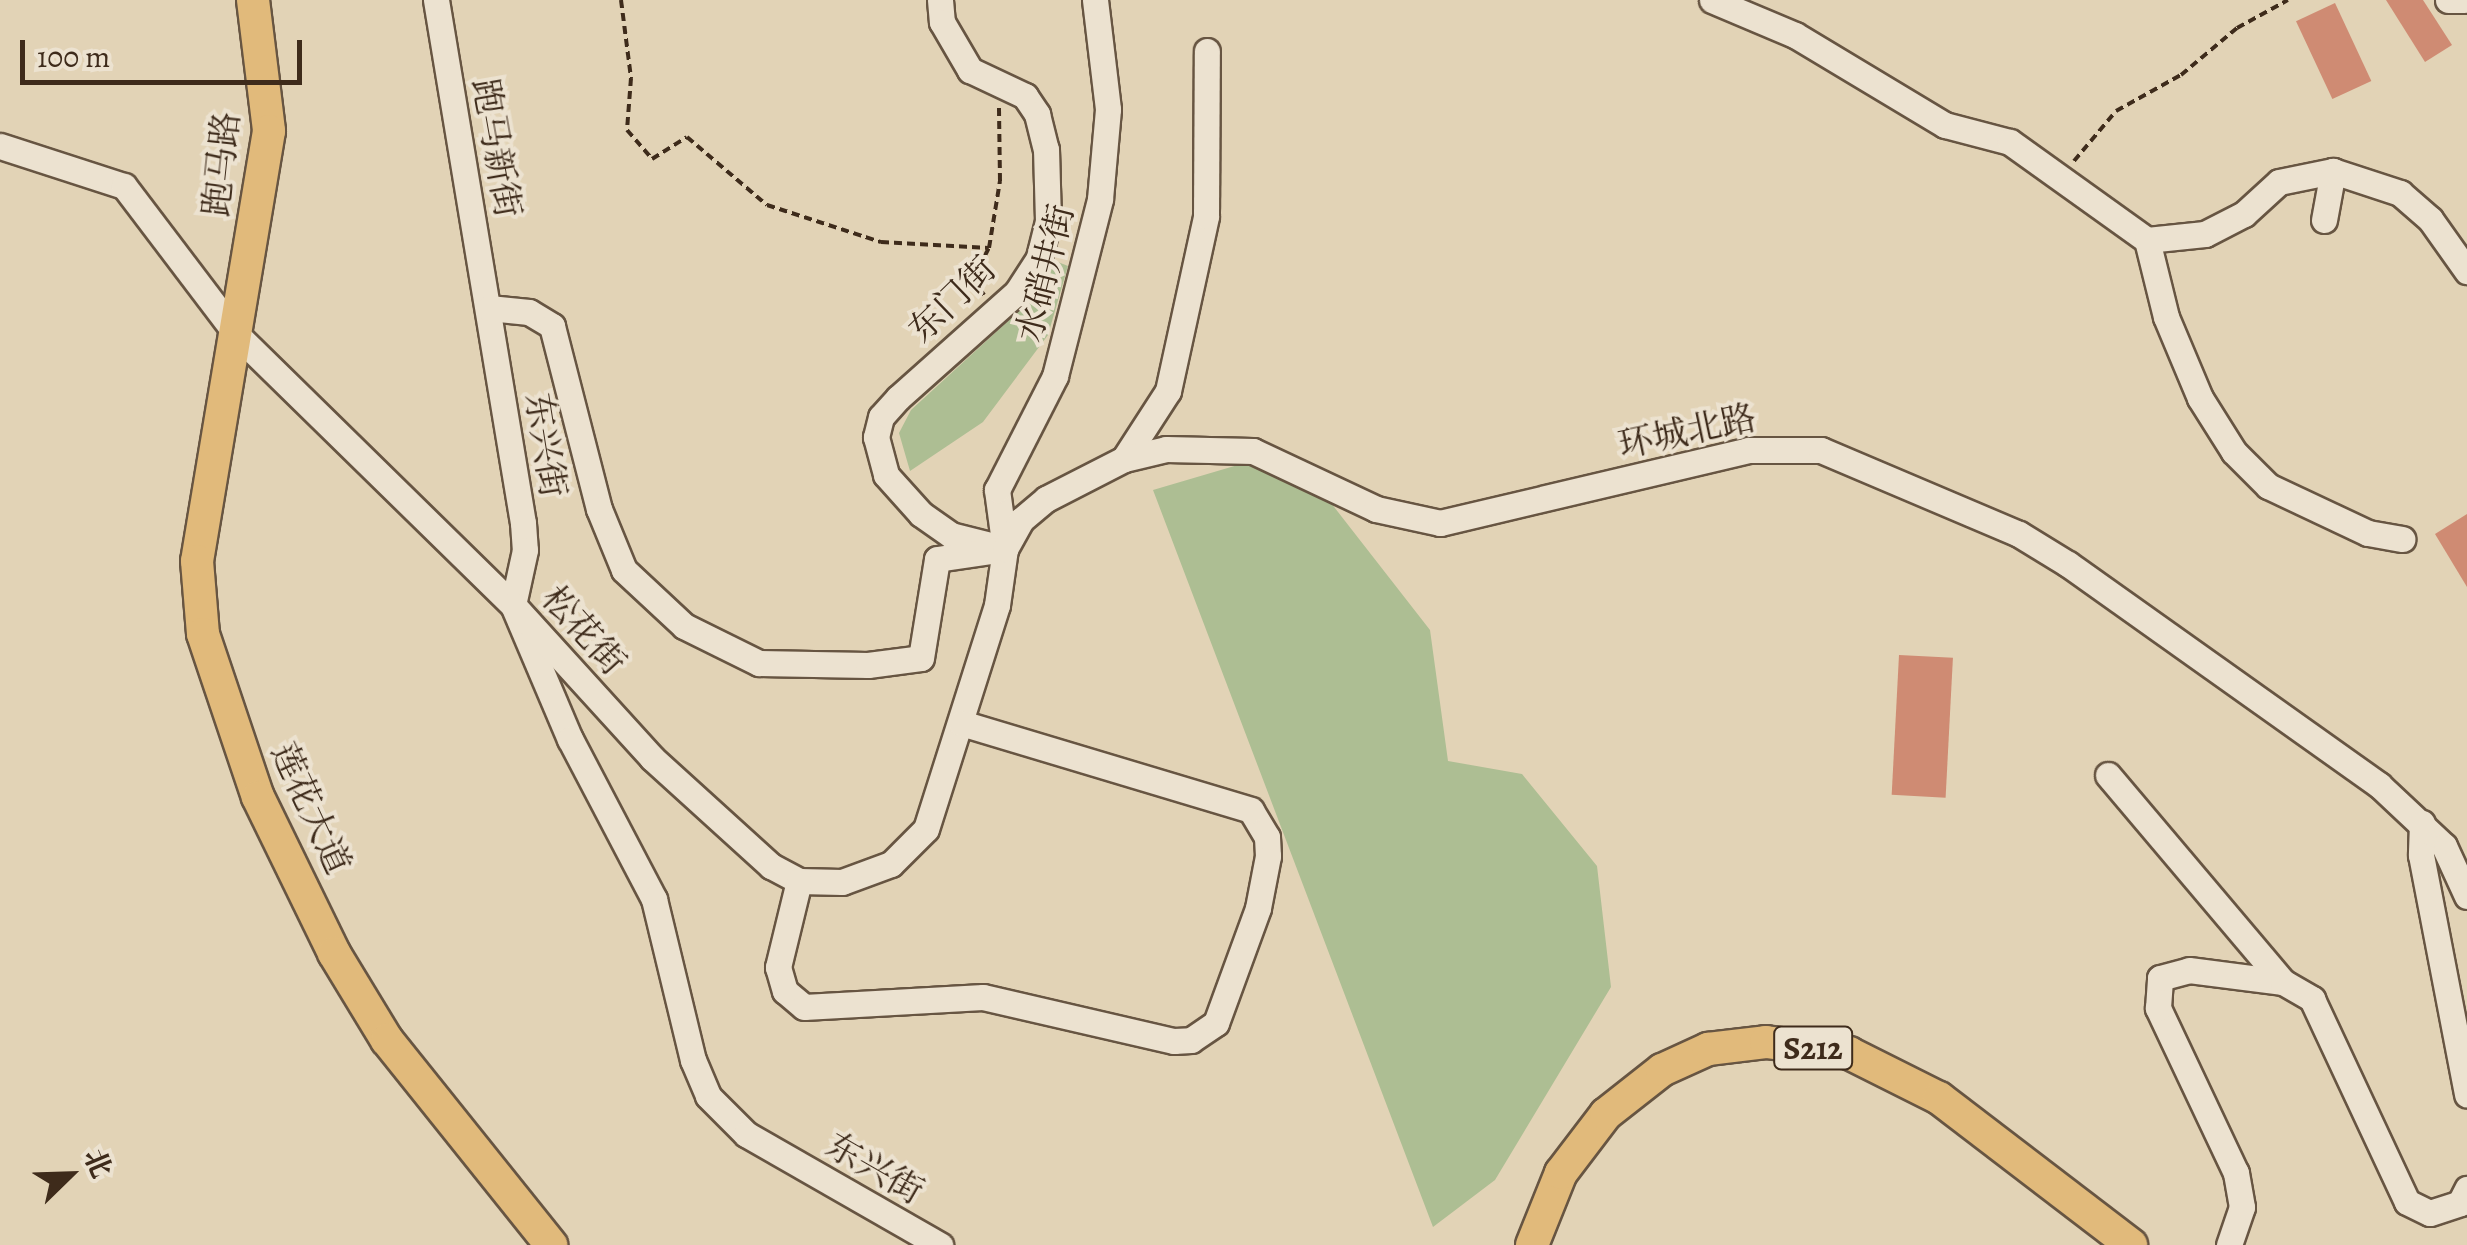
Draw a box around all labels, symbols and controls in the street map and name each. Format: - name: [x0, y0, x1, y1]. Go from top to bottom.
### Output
- scale bar: [25, 20, 308, 82]
- text: 100 m: [37, 37, 110, 77]
- street label: 跑马新街: [464, 75, 530, 221]
- street label: 跑马路: [195, 110, 247, 218]
- street label: 水硝井街: [1008, 200, 1082, 346]
- street label: 东门街: [900, 247, 1004, 351]
- street label: 东兴街: [517, 390, 575, 500]
- street label: 环城北路: [1614, 396, 1760, 466]
- street label: 松花街: [533, 577, 635, 683]
- street label: 莲花大道: [262, 736, 360, 880]
- road number: S212: [1773, 1021, 1853, 1075]
- street label: 东兴街: [819, 1124, 931, 1212]
- north arrow: [20, 1125, 120, 1225]
- text: 北: [75, 1143, 121, 1184]

